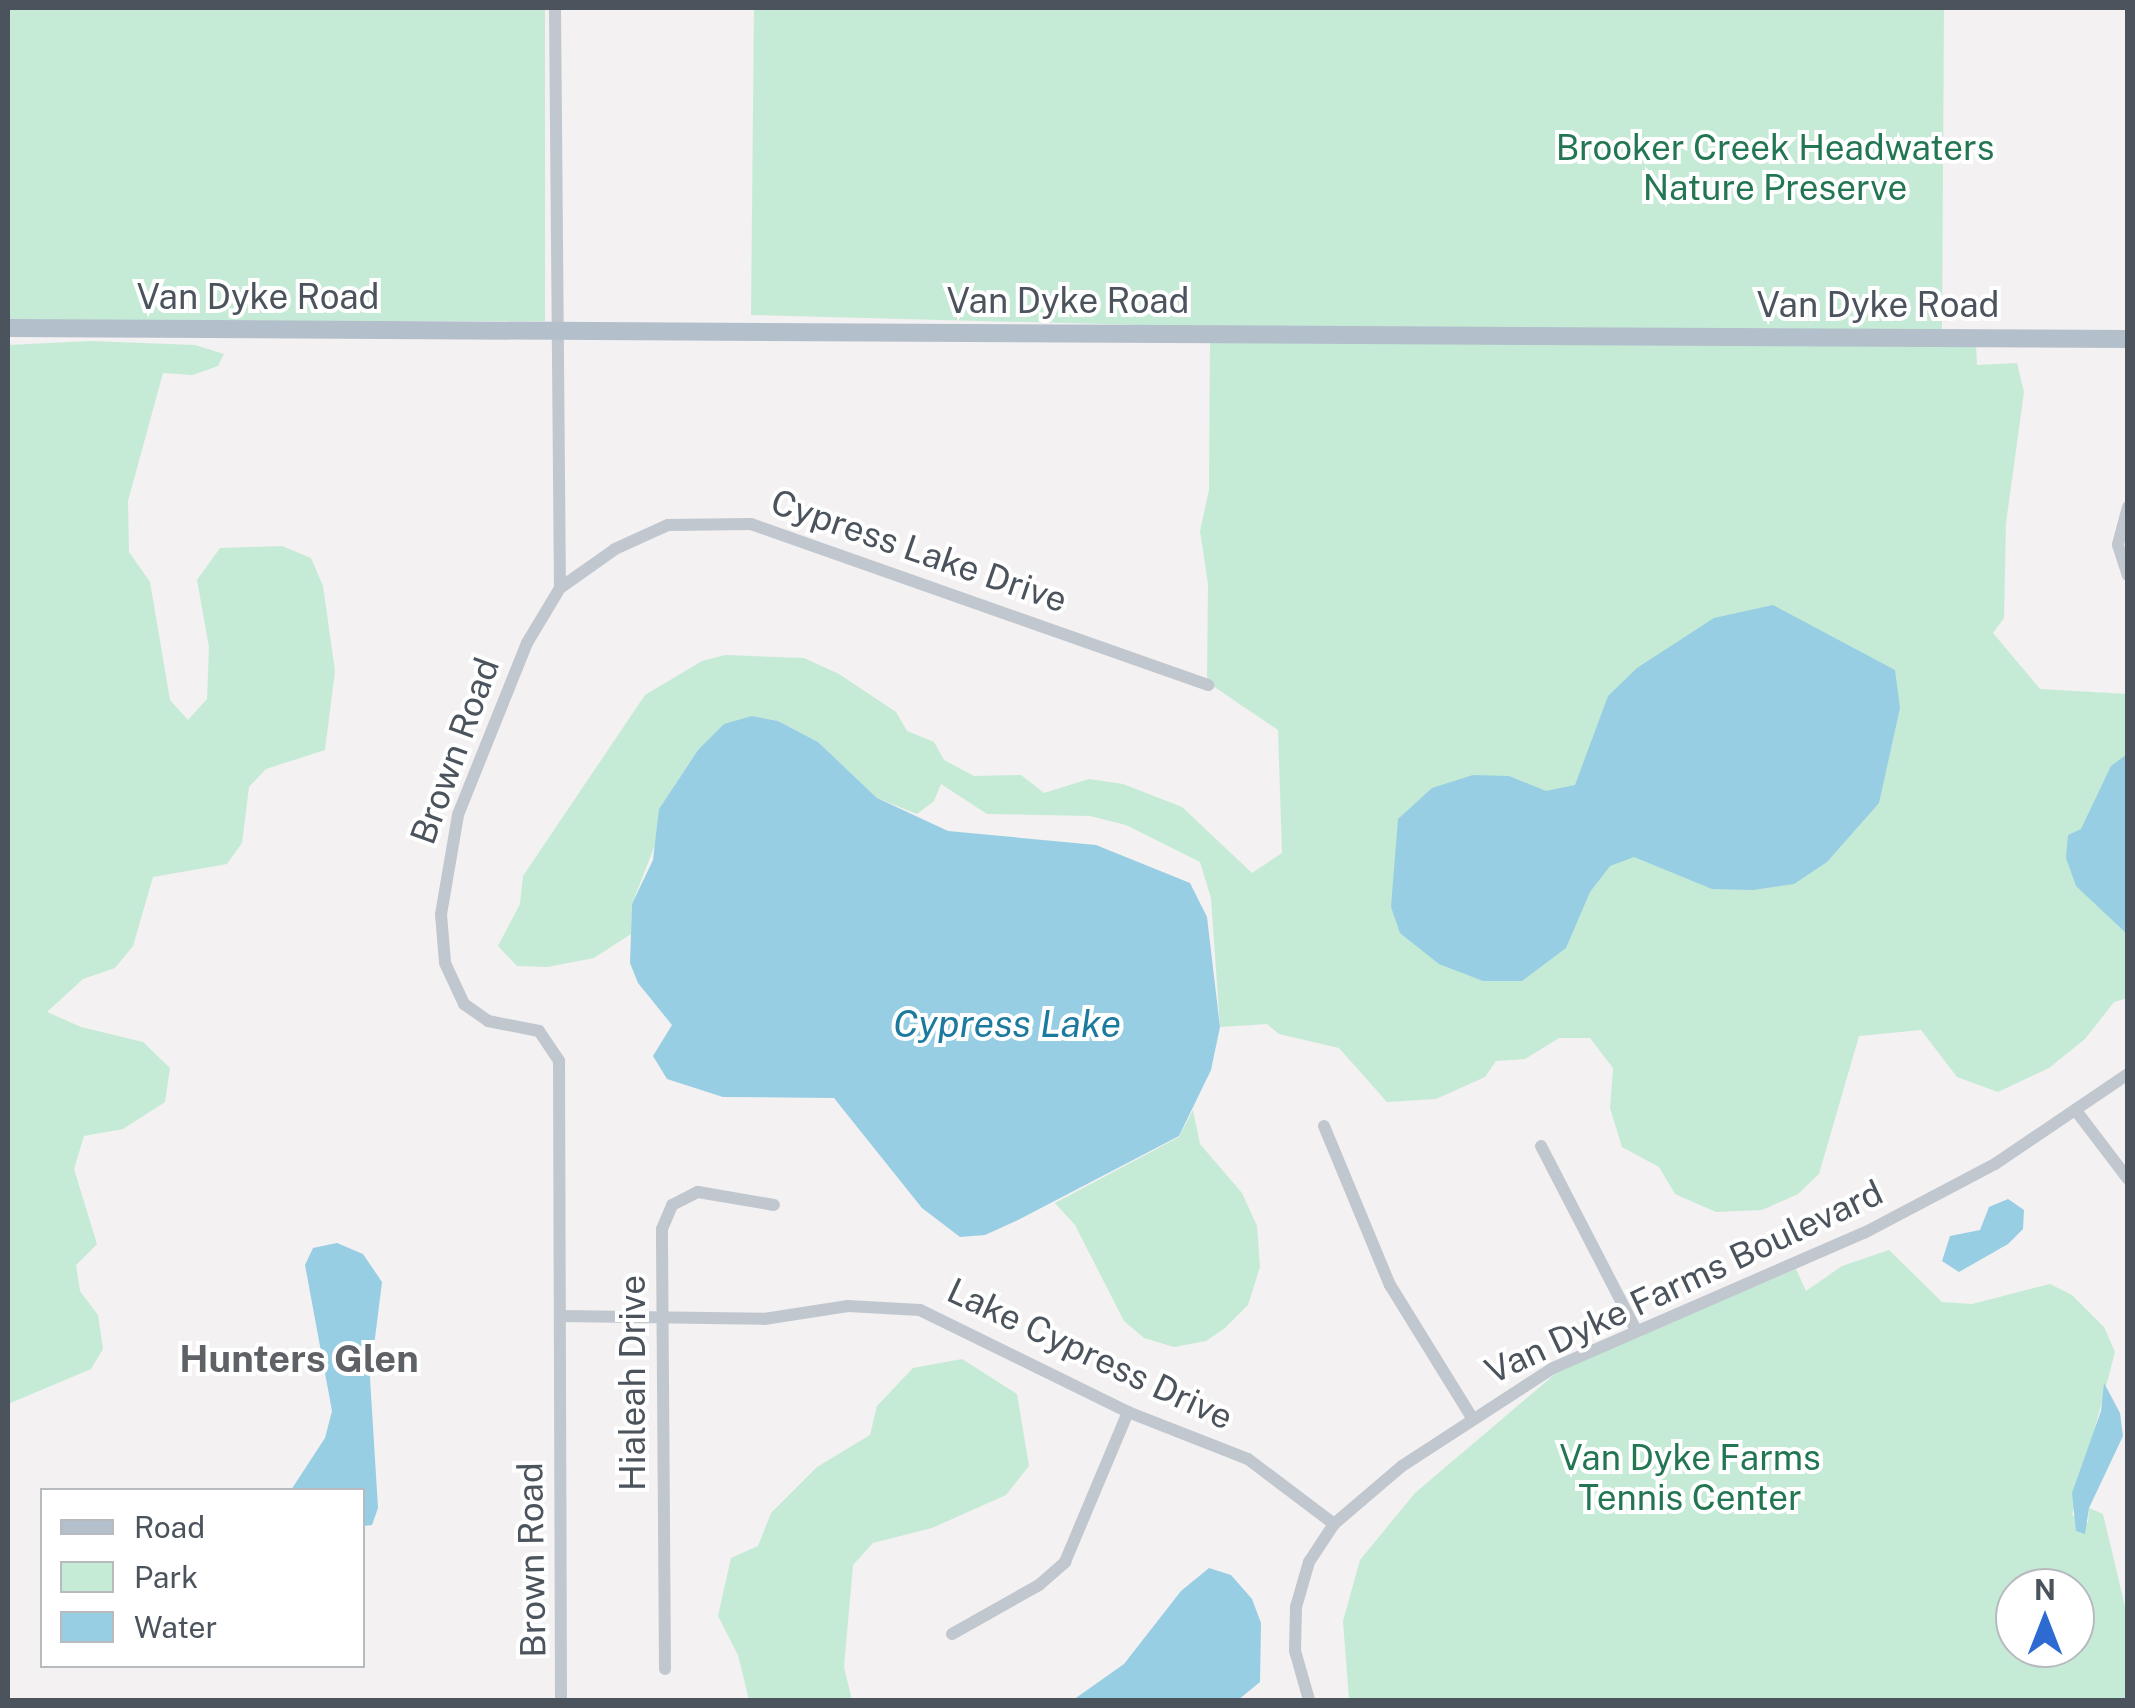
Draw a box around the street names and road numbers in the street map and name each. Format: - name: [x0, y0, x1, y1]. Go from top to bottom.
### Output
- street label: Van Dyke Road: [136, 276, 380, 318]
- street label: Van Dyke Road: [946, 280, 1190, 322]
- street label: Van Dyke Road: [1756, 284, 2000, 326]
- street label: Cypress Lake Drive: [765, 481, 1073, 621]
- street label: Brown Road: [402, 652, 508, 850]
- street label: Van Dyke Farms Boulevard: [1478, 1171, 1890, 1393]
- street label: Lake Cypress Drive: [940, 1269, 1240, 1439]
- street label: Hialeah Drive: [612, 1275, 654, 1491]
- street label: Brown Road: [509, 1462, 555, 1658]

